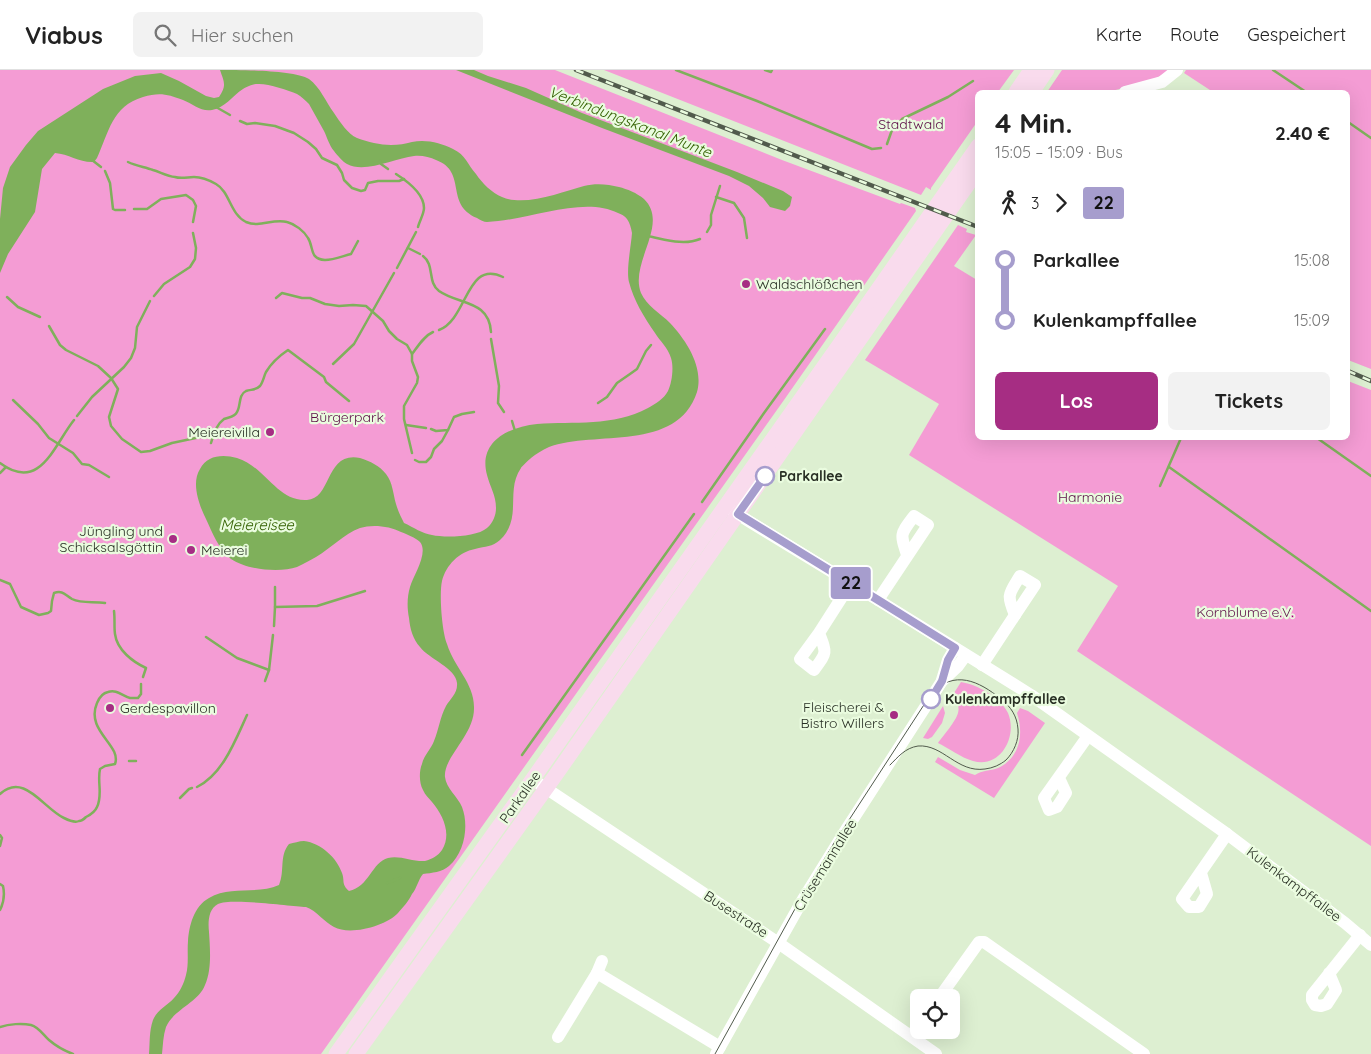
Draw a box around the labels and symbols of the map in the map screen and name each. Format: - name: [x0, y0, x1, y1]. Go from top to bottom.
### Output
- water label: Verbindungskanal Munte: [546, 82, 715, 162]
- park label: Stadtwald: [878, 115, 944, 133]
- place label: Waldschlößchen: [756, 275, 863, 293]
- marker: Waldschlößchen: [740, 278, 752, 290]
- park label: Bürgerpark: [310, 408, 384, 426]
- place label: Meiereivilla: [188, 423, 260, 441]
- marker: Meiereivilla: [264, 426, 276, 438]
- marker: Parkallee: [755, 466, 775, 486]
- place label: Parkallee: [779, 467, 843, 485]
- park label: Harmonie: [1058, 488, 1122, 506]
- water label: Meiereisee: [220, 515, 294, 534]
- place label: Jüngling und Schicksalsgöttin: [60, 522, 163, 556]
- marker: Jüngling und Schicksalsgöttin: [167, 533, 179, 545]
- place label: Meierei: [201, 541, 247, 559]
- marker: Meierei: [185, 544, 197, 556]
- line badge: 22: [828, 567, 874, 599]
- park label: Kornblume e.V.: [1196, 603, 1294, 621]
- marker: Kulenkampffallee: [921, 689, 941, 709]
- place label: Kulenkampffallee: [945, 690, 1066, 708]
- place label: Fleischerei & Bistro Willers: [801, 698, 884, 732]
- place label: Gerdespavillon: [120, 699, 216, 717]
- marker: Gerdespavillon: [104, 702, 116, 714]
- marker: Fleischerei & Bistro Willers: [888, 709, 900, 721]
- street label: Parkallee: [495, 767, 545, 827]
- street label: Crüsemannallee: [790, 816, 861, 914]
- street label: Kulenkampffallee: [1243, 842, 1345, 926]
- street label: Busestraße: [700, 887, 772, 941]

